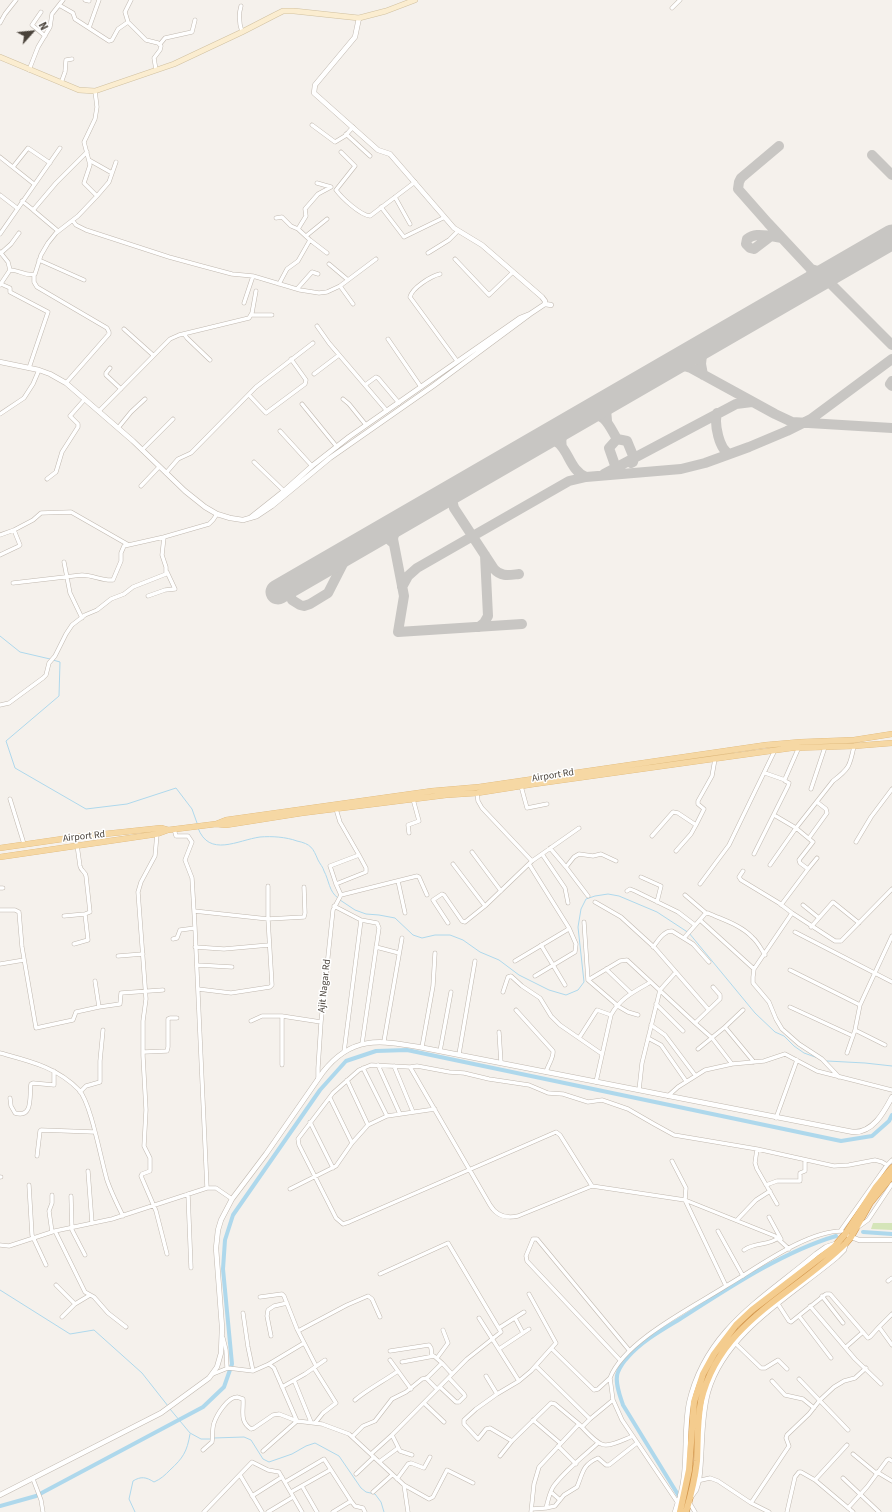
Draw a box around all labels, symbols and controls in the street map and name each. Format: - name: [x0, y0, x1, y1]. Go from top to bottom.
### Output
- north arrow: [12, 12, 52, 52]
- text: N: [35, 20, 51, 33]
- street label: Airport Rd: [531, 767, 575, 785]
- street label: Airport Rd: [62, 829, 106, 845]
- street label: Ajit Nagar Rd: [316, 959, 334, 1013]

